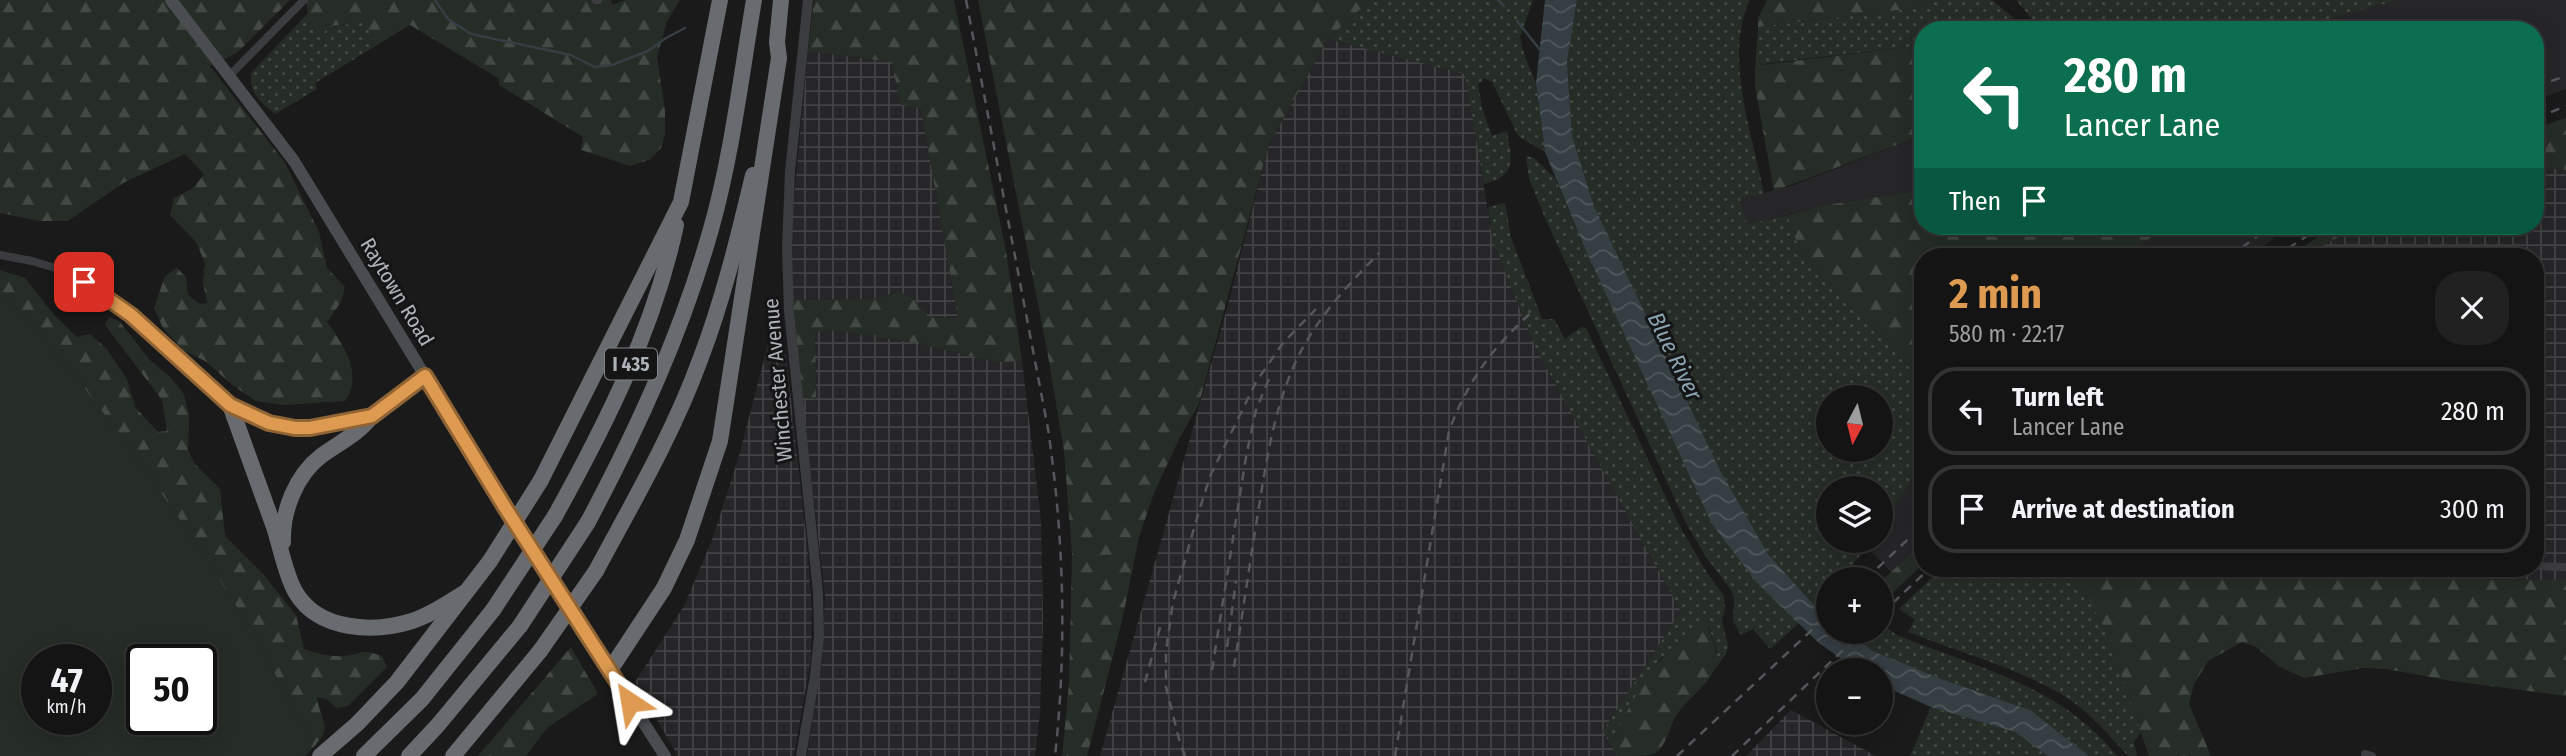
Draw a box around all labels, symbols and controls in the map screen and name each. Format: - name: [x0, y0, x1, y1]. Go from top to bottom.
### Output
- text: 280 m: [2064, 46, 2187, 105]
- icon: left: [1949, 49, 2040, 140]
- text: Lancer Lane: [2064, 106, 2220, 144]
- icon: arrive: [2015, 182, 2053, 220]
- text: Then: [1949, 186, 2001, 217]
- street label: Raytown Road: [355, 233, 439, 351]
- pin: [54, 252, 114, 312]
- icon: arrive: [65, 263, 103, 301]
- text: 2 min: [1949, 269, 2042, 319]
- button: close: [2435, 271, 2509, 345]
- street label: Winchester Avenue: [758, 297, 798, 463]
- water label: Blue River: [1642, 308, 1709, 405]
- text: 580 m · 22:17: [1949, 320, 2064, 348]
- road number: I 435: [605, 348, 657, 380]
- text: Turn left: [2012, 382, 2104, 413]
- north arrow: [1816, 385, 1894, 462]
- map controls: [1816, 385, 1893, 735]
- icon: left: [1953, 392, 1991, 430]
- text: 280 m: [2441, 396, 2505, 427]
- text: Lancer Lane: [2012, 413, 2124, 441]
- button: layers: [1816, 476, 1893, 553]
- icon: arrive: [1953, 490, 1991, 528]
- text: Arrive at destination: [2012, 494, 2235, 525]
- text: 300 m: [2440, 494, 2505, 525]
- button: +: [1816, 567, 1893, 644]
- speed limit sign: 50: [126, 644, 217, 735]
- button: −: [1816, 658, 1893, 735]
- text: 47: [50, 659, 83, 701]
- position arrow: [593, 665, 667, 739]
- text: km/h: [46, 696, 87, 718]

